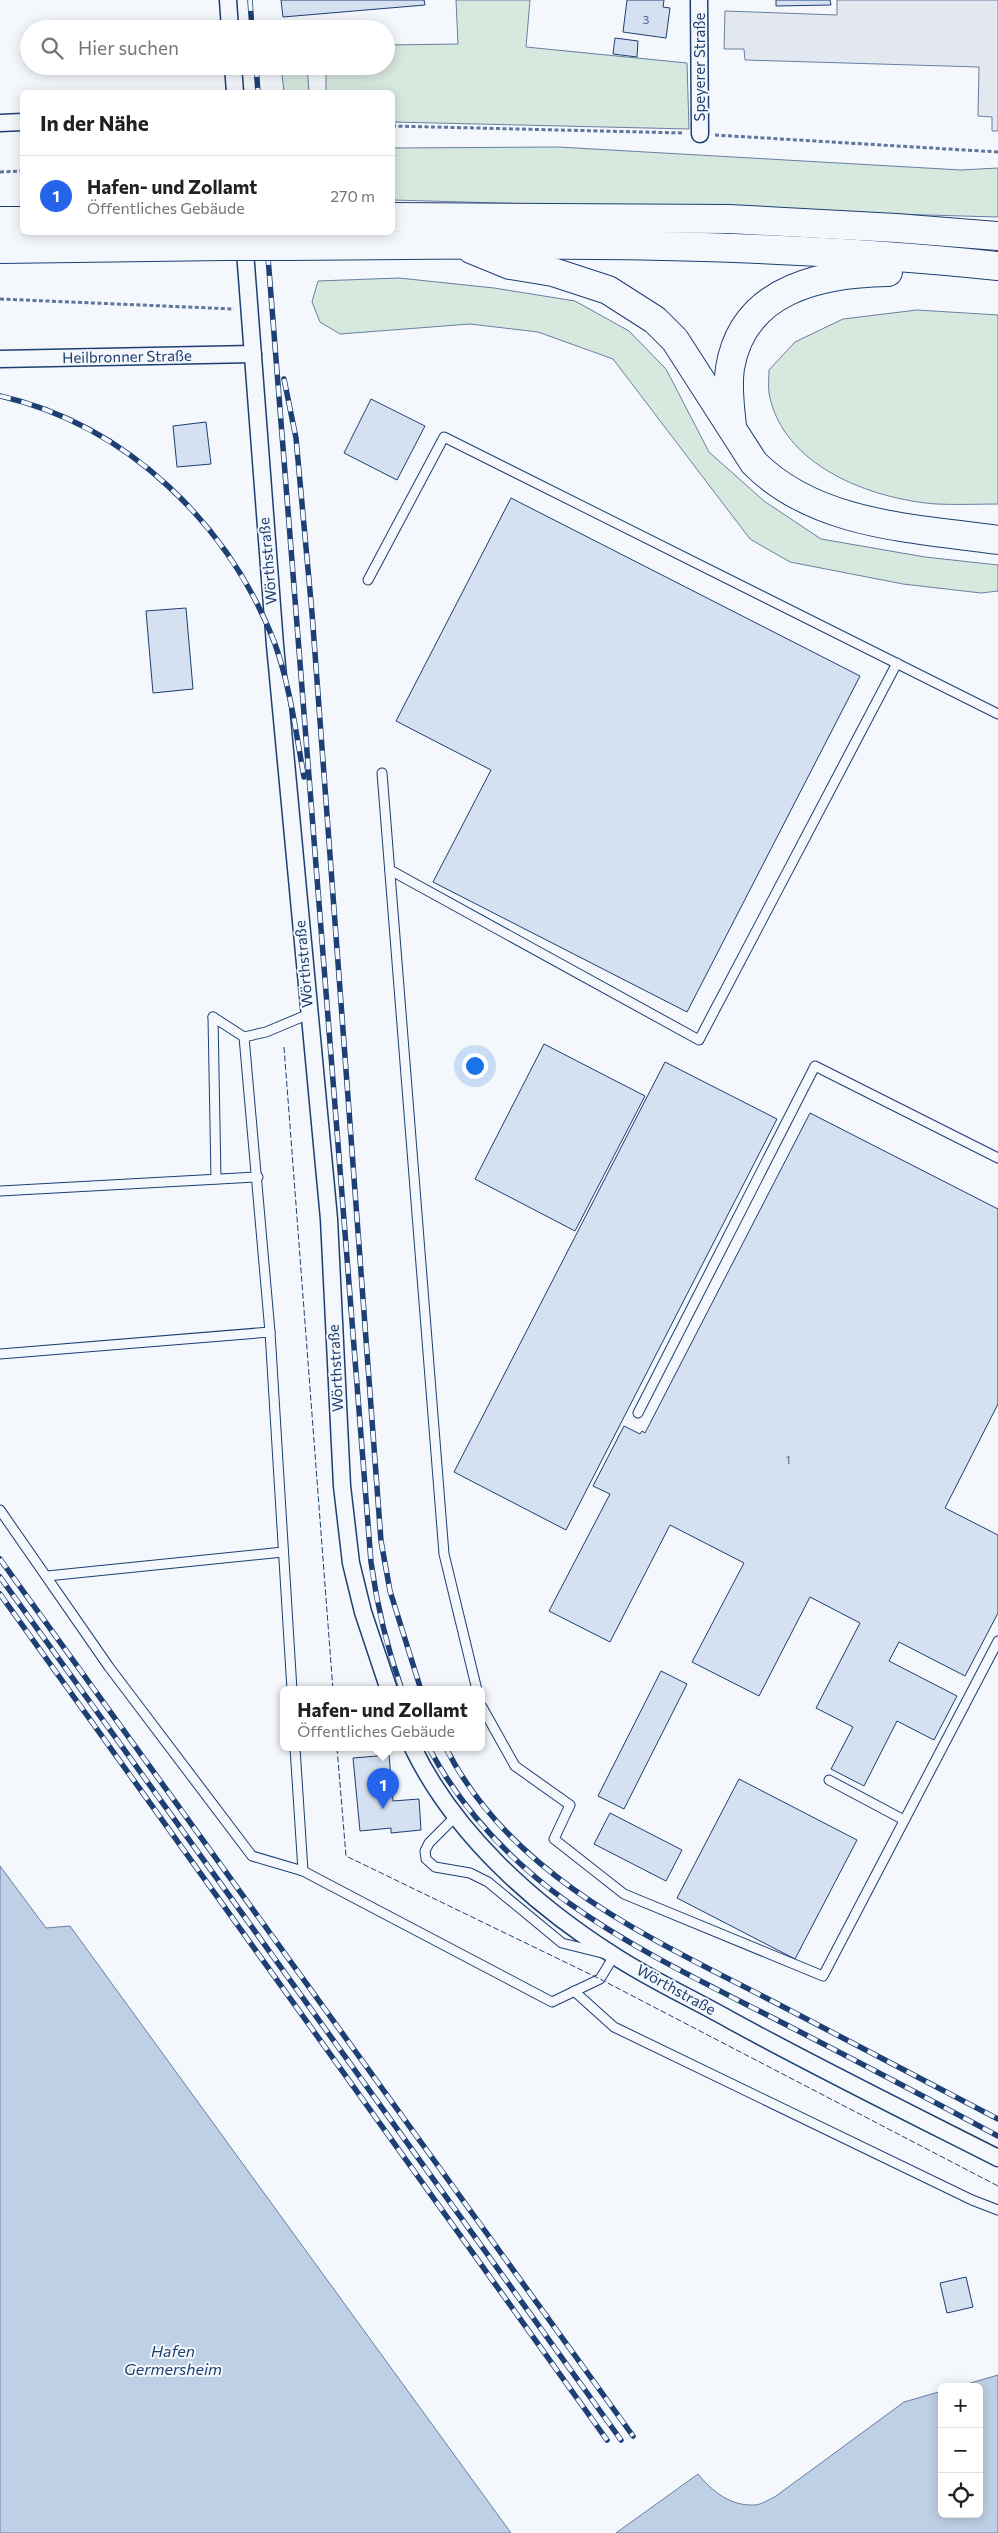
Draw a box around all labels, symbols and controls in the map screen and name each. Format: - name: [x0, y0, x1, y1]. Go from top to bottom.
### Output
- house number: 3: [643, 12, 650, 26]
- street label: Speyerer Straße: [690, 13, 708, 121]
- search box: [20, 20, 395, 75]
- icon: search: [38, 34, 66, 62]
- text: Hier suchen: [78, 36, 179, 59]
- text: In der Nähe: [40, 110, 149, 135]
- text: Hafen- und Zollamt: [87, 175, 257, 198]
- text: 1: [52, 186, 60, 205]
- text: 270 m: [330, 186, 375, 205]
- text: Öffentliches Gebäude: [87, 198, 245, 217]
- street label: Heilbronner Straße: [62, 346, 192, 366]
- street label: Wörthstraße: [254, 517, 280, 605]
- street label: Wörthstraße: [290, 920, 316, 1008]
- your location: [462, 1053, 488, 1079]
- street label: Wörthstraße: [324, 1324, 346, 1412]
- house number: 1: [785, 1452, 791, 1466]
- popup: [280, 1686, 485, 1751]
- text: Hafen- und Zollamt: [297, 1698, 468, 1721]
- text: Öffentliches Gebäude: [297, 1721, 455, 1740]
- pin: 1: [367, 1768, 399, 1809]
- street label: Wörthstraße: [634, 1960, 719, 2018]
- water label: Hafen Germersheim: [124, 2341, 222, 2378]
- map controls: [938, 2383, 983, 2518]
- button: +: [938, 2383, 983, 2428]
- button: −: [938, 2428, 983, 2473]
- button: locate: [938, 2473, 983, 2518]

